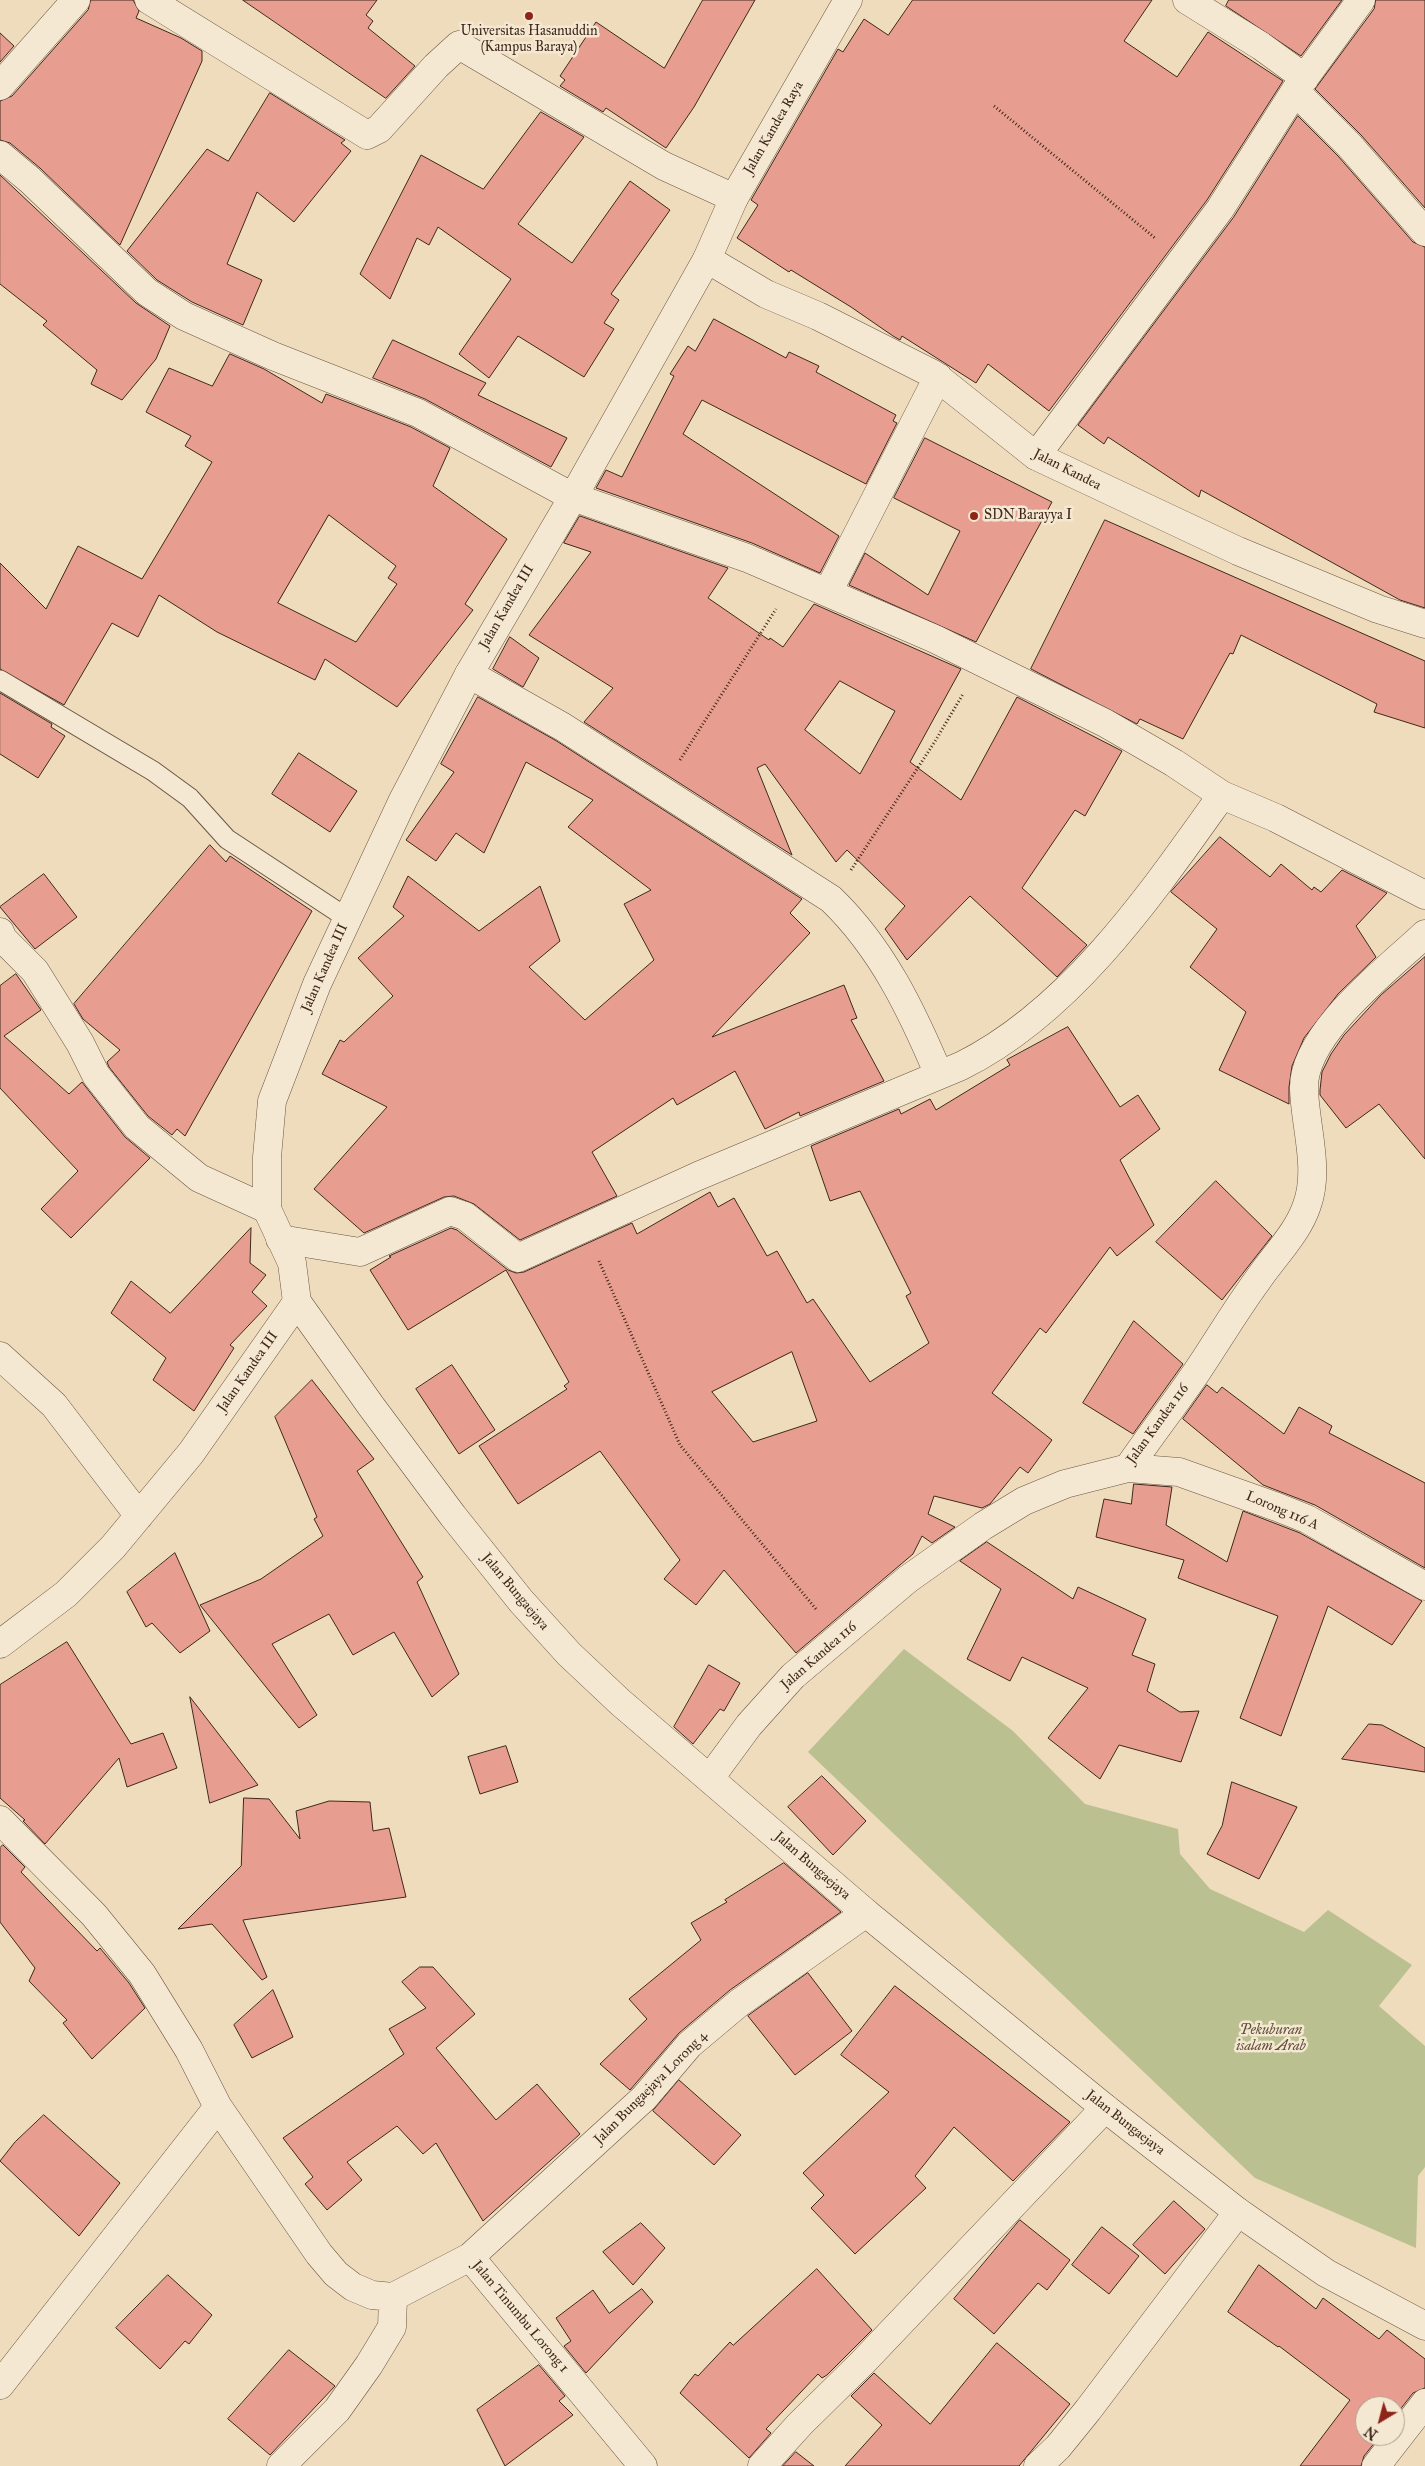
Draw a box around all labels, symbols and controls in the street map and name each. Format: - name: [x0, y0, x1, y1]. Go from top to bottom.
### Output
- marker: Universitas Hasanuddin (Kampus Baraya): [523, 10, 535, 22]
- place label: Universitas Hasanuddin (Kampus Baraya): [461, 24, 597, 56]
- street label: Jalan Kandea Raya: [741, 78, 807, 178]
- street label: Jalan Kandea: [1030, 446, 1104, 494]
- place label: SDN Barayya I: [984, 508, 1072, 524]
- marker: SDN Barayya I: [968, 510, 980, 522]
- street label: Jalan Kandea III: [476, 562, 538, 652]
- street label: Jalan Kandea III: [298, 921, 352, 1015]
- street label: Jalan Kandea III: [214, 1328, 282, 1416]
- street label: Jalan Kandea 116: [1123, 1381, 1193, 1467]
- street label: Lorong 116 A: [1243, 1488, 1321, 1534]
- street label: Jalan Bungaejaya: [478, 1550, 552, 1634]
- street label: Jalan Kandea 116: [778, 1619, 860, 1693]
- street label: Jalan Bungaejaya: [770, 1828, 854, 1904]
- park label: Pekuburan isalam Arab: [1236, 2023, 1306, 2056]
- street label: Jalan Bungaejaya Lorong 4: [591, 2028, 711, 2148]
- street label: Jalan Bungaejaya: [1082, 2087, 1168, 2159]
- street label: Jalan Tinumbu Lorong 1: [468, 2257, 572, 2377]
- north arrow: [1355, 2396, 1405, 2446]
- text: N: [1361, 2422, 1381, 2443]

